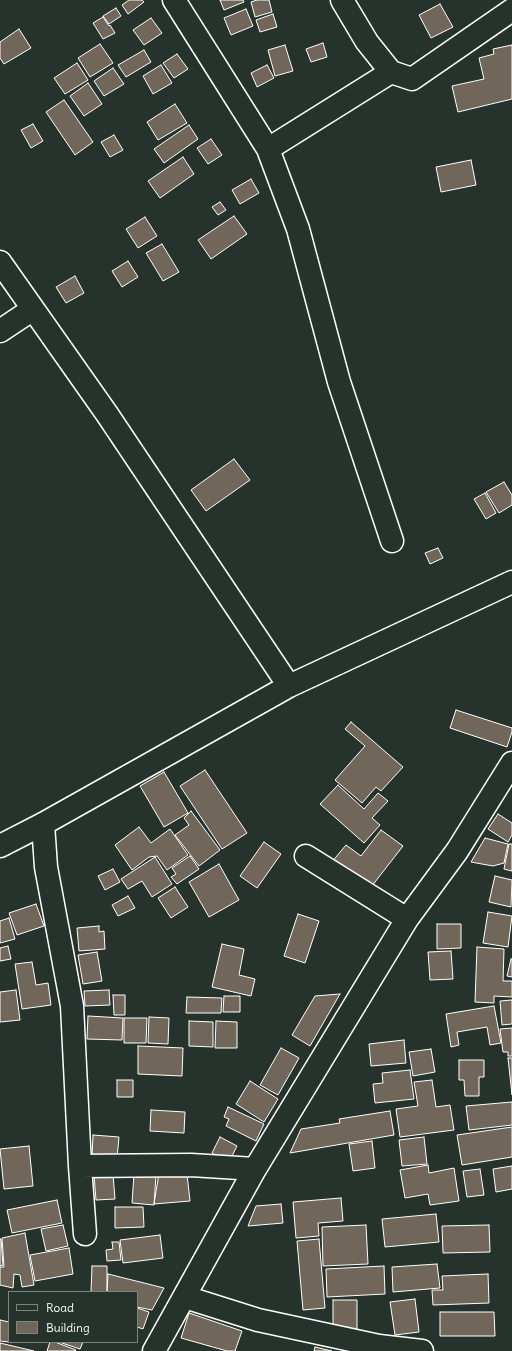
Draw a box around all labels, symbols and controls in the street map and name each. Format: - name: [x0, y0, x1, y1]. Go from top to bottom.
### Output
- legend: [8, 1291, 138, 1343]
- text: Road: [46, 1300, 74, 1315]
- text: Building: [46, 1320, 90, 1335]

